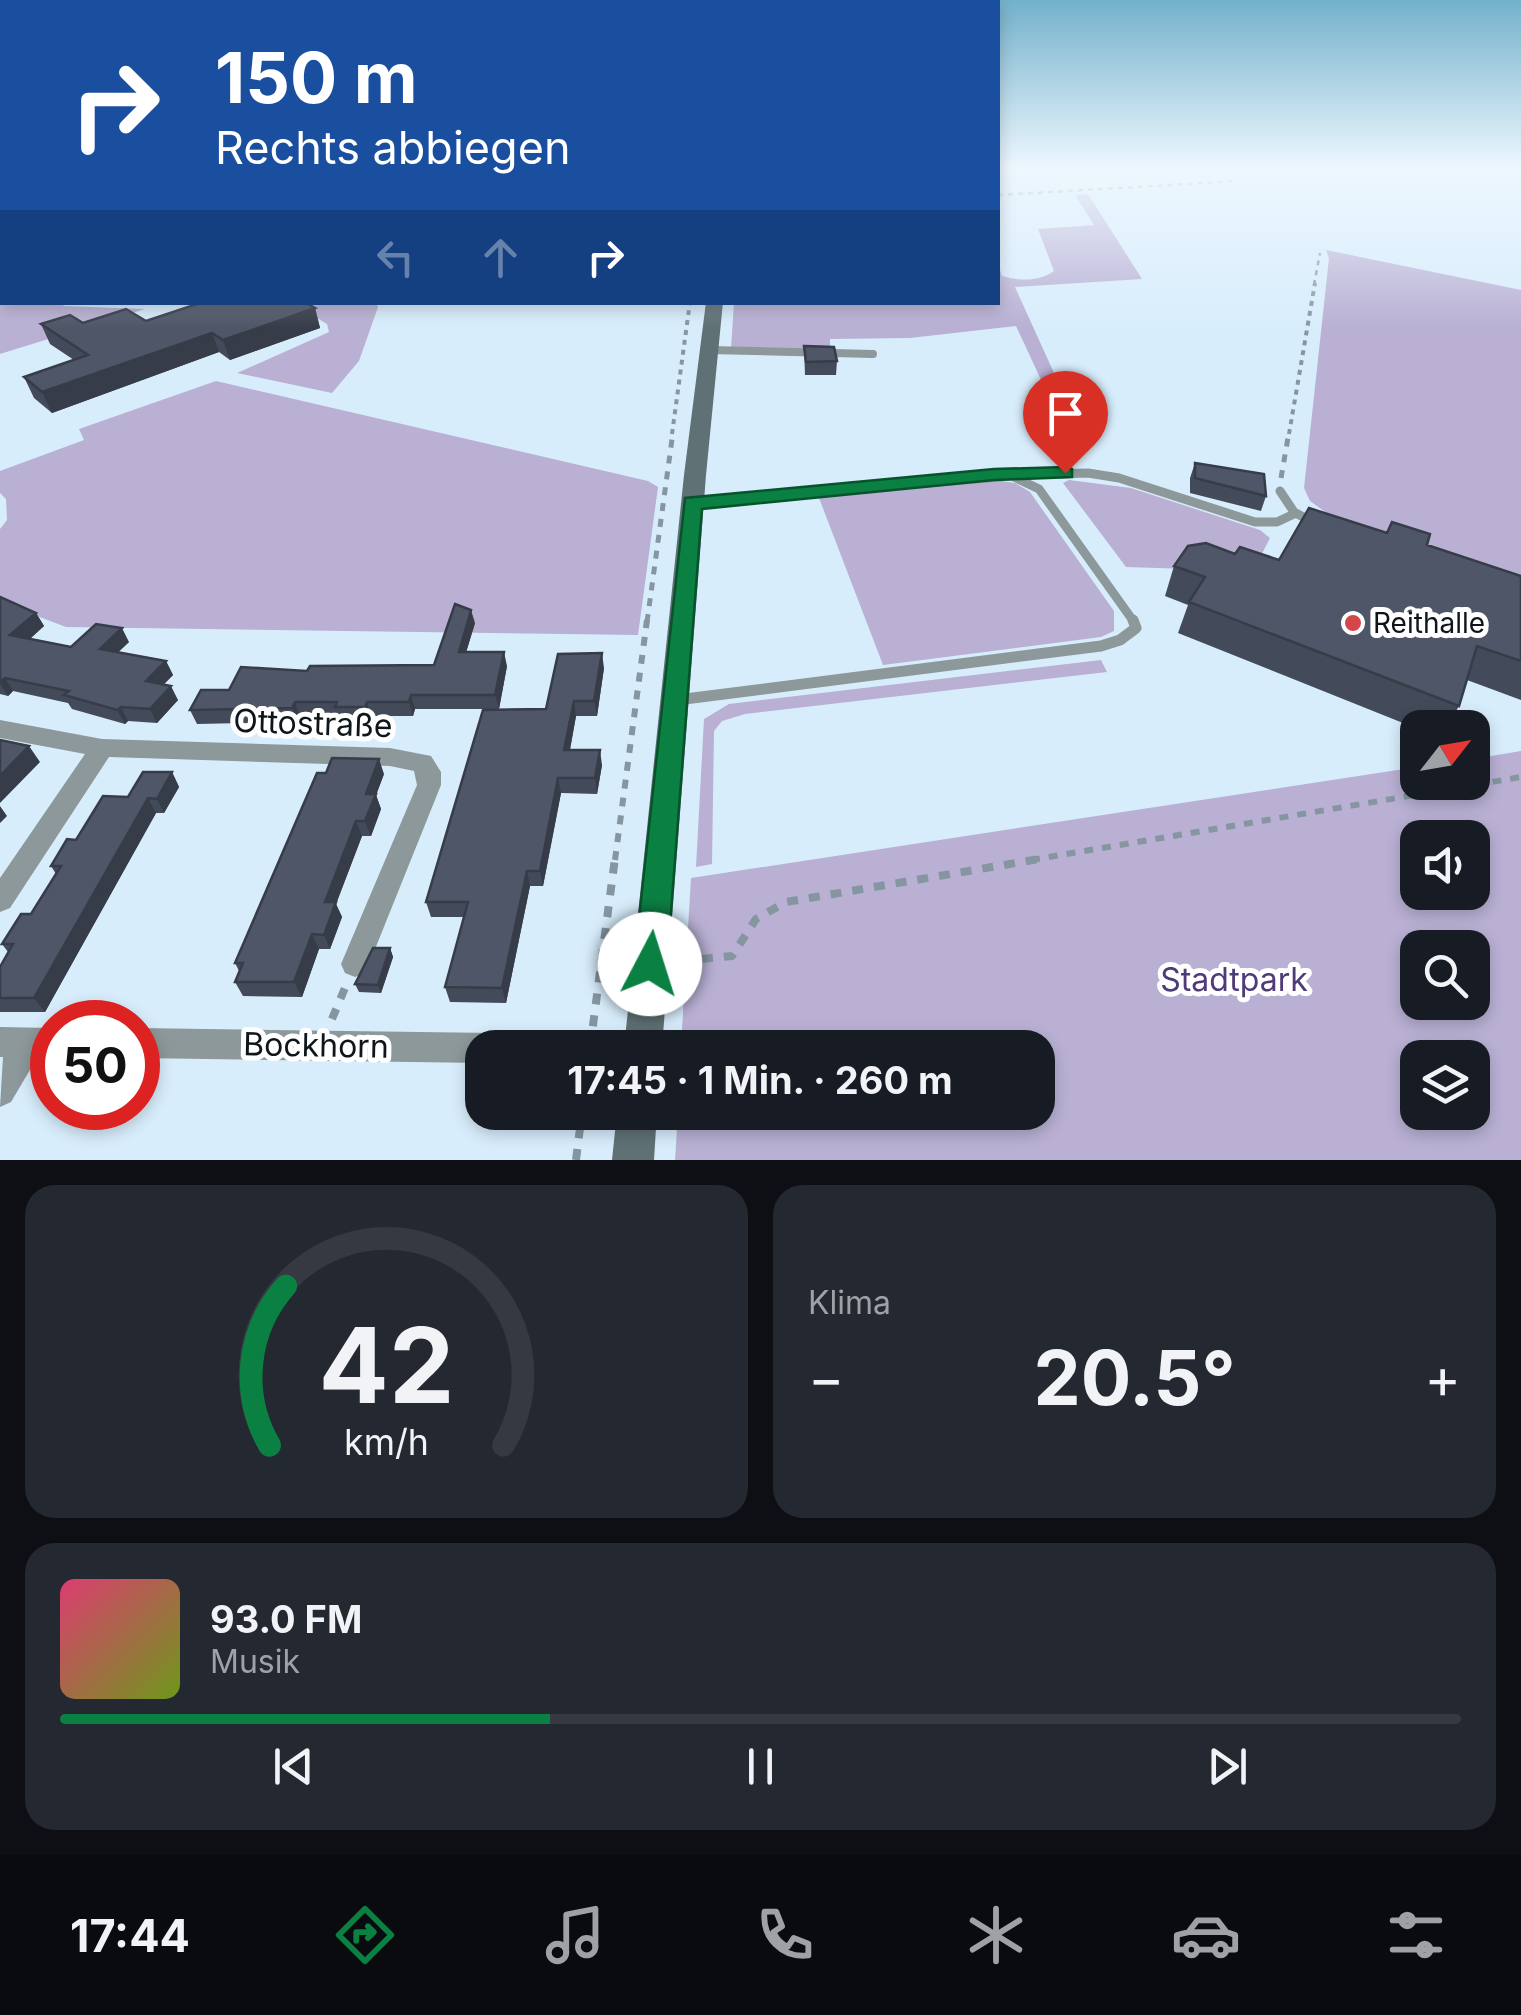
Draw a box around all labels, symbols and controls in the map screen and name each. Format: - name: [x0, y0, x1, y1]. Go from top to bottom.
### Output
- text: 150 m: [215, 35, 418, 120]
- icon: right: [50, 40, 180, 170]
- text: Rechts abbiegen: [215, 120, 570, 175]
- icon: left: [368, 230, 423, 285]
- icon: ahead: [473, 230, 528, 285]
- icon: right: [578, 230, 633, 285]
- pin: [1023, 371, 1108, 474]
- icon: arrive: [1038, 386, 1093, 441]
- place label: Reithalle: [1373, 606, 1485, 640]
- marker: Reithalle: [1342, 612, 1364, 634]
- street label: Ottostraße: [233, 701, 393, 745]
- north arrow: [1400, 710, 1490, 800]
- map controls: [1400, 710, 1490, 1130]
- button: sound: [1400, 820, 1490, 910]
- position arrow: [598, 912, 702, 1016]
- button: search: [1400, 930, 1490, 1020]
- park label: Stadtpark: [1160, 960, 1308, 999]
- speed limit sign: 50: [30, 1000, 160, 1130]
- street label: Bockhorn: [243, 1024, 389, 1066]
- button: layers: [1400, 1040, 1490, 1130]
- text: 17:45 · 1 Min. · 260 m: [567, 1057, 953, 1103]
- text: Klima: [808, 1283, 891, 1322]
- text: 42: [319, 1302, 454, 1428]
- text: 20.5°: [1033, 1332, 1236, 1423]
- text: −: [808, 1345, 844, 1411]
- text: +: [1425, 1345, 1461, 1411]
- text: km/h: [344, 1420, 429, 1464]
- text: 93.0 FM: [210, 1596, 362, 1642]
- text: Musik: [210, 1642, 300, 1681]
- icon: previous: [266, 1739, 321, 1794]
- icon: pause: [733, 1739, 788, 1794]
- icon: next: [1200, 1739, 1255, 1794]
- icon: directions: [330, 1900, 400, 1970]
- icon: music: [540, 1900, 610, 1970]
- icon: phone: [750, 1900, 820, 1970]
- icon: climate: [961, 1900, 1031, 1970]
- icon: car: [1171, 1900, 1241, 1970]
- icon: filters: [1381, 1900, 1451, 1970]
- text: 17:44: [70, 1908, 190, 1963]

